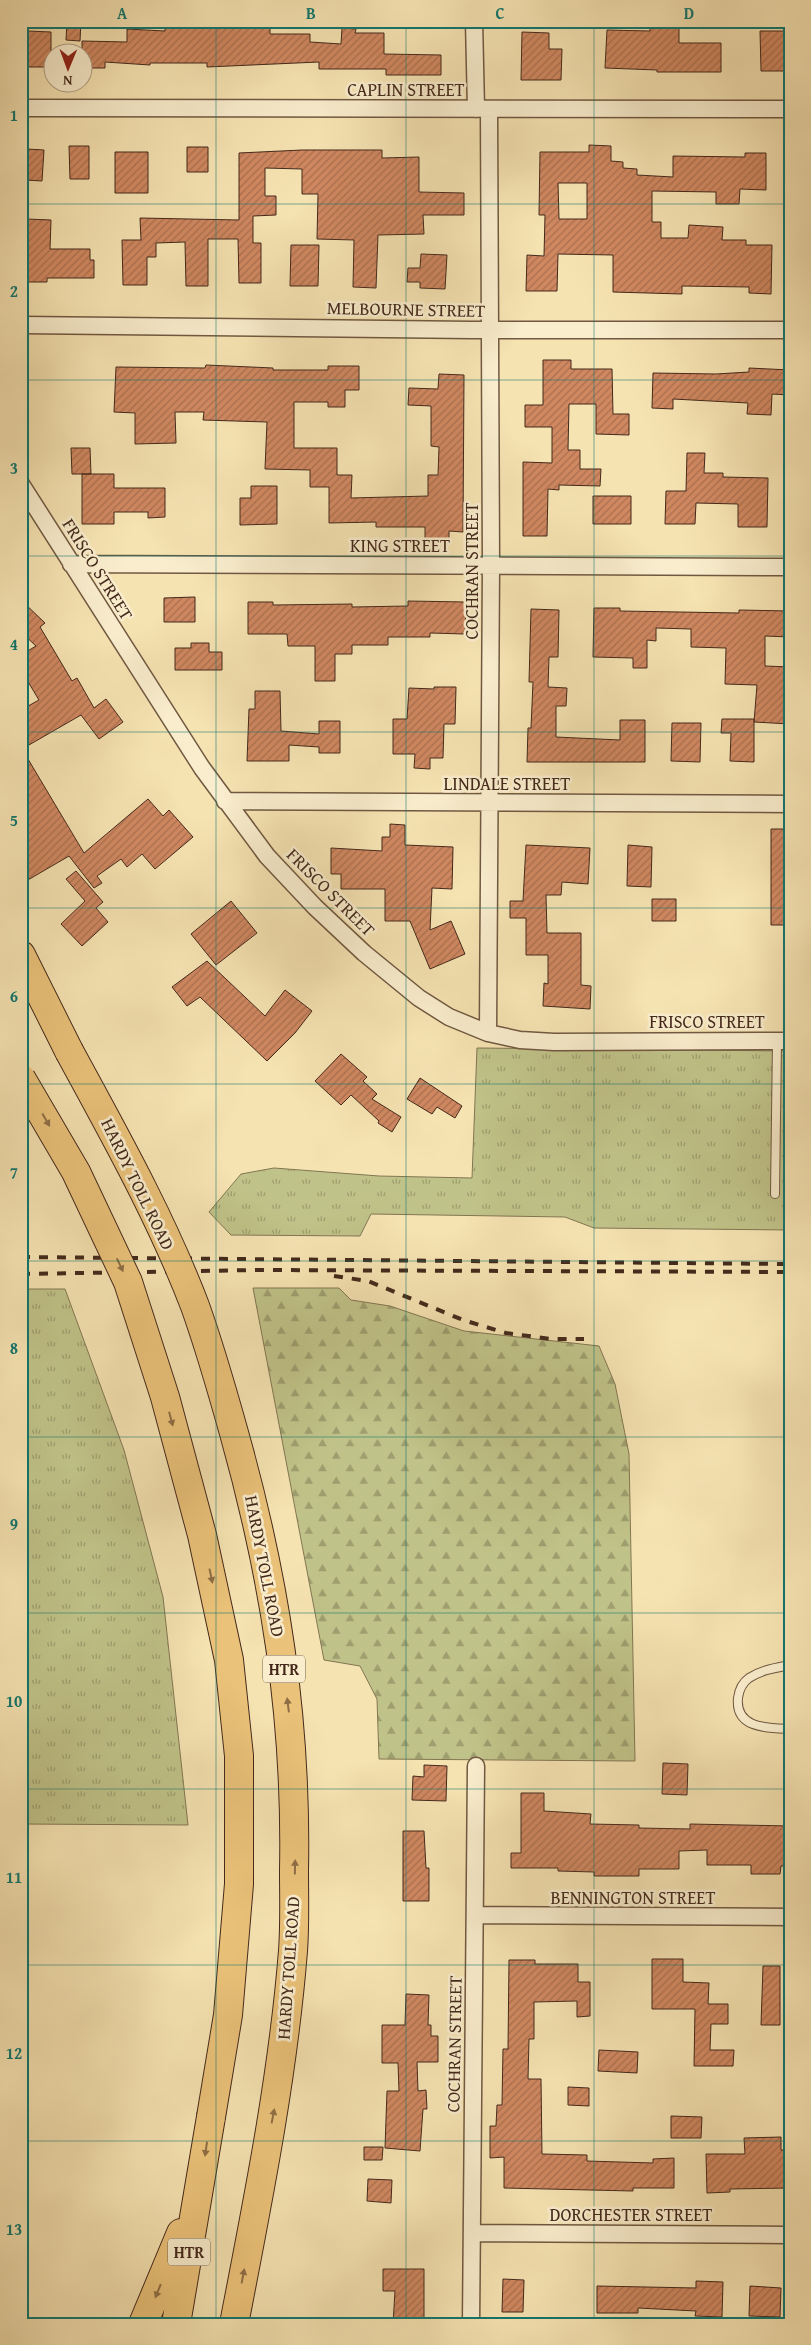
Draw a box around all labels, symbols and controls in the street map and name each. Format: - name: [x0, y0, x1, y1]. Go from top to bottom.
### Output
- text: A: [117, 1, 128, 25]
- text: B: [306, 1, 316, 25]
- text: C: [495, 1, 505, 25]
- text: D: [684, 1, 694, 25]
- north arrow: [42, 42, 92, 92]
- text: N: [62, 71, 73, 91]
- street label: CAPLIN STREET: [347, 76, 465, 103]
- text: 1: [10, 103, 18, 127]
- text: 2: [10, 279, 18, 303]
- street label: MELBOURNE STREET: [327, 294, 485, 324]
- text: 3: [10, 456, 18, 480]
- street label: COCHRAN STREET: [458, 503, 485, 640]
- street label: FRISCO STREET: [56, 513, 140, 625]
- street label: KING STREET: [350, 532, 450, 559]
- text: 4: [10, 632, 18, 656]
- street label: LINDALE STREET: [444, 770, 570, 797]
- text: 5: [10, 808, 18, 832]
- street label: FRISCO STREET: [281, 842, 381, 942]
- text: 6: [10, 984, 18, 1008]
- street label: FRISCO STREET: [649, 1008, 765, 1035]
- one-way arrow: [41, 1114, 50, 1127]
- street label: HARDY TOLL ROAD: [94, 1114, 182, 1254]
- text: 7: [10, 1160, 18, 1184]
- one-way arrow: [116, 1258, 124, 1272]
- text: 8: [10, 1336, 18, 1360]
- one-way arrow: [167, 1411, 175, 1426]
- street label: HARDY TOLL ROAD: [238, 1493, 292, 1639]
- text: 9: [10, 1512, 18, 1536]
- one-way arrow: [207, 1569, 215, 1584]
- road number: HTR: [263, 1656, 305, 1682]
- text: 10: [6, 1689, 22, 1713]
- one-way arrow: [284, 1697, 292, 1713]
- one-way arrow: [291, 1859, 299, 1875]
- text: 11: [6, 1865, 22, 1889]
- street label: BENNINGTON STREET: [550, 1884, 716, 1911]
- street label: HARDY TOLL ROAD: [270, 1895, 306, 2041]
- street label: COCHRAN STREET: [439, 1975, 469, 2113]
- text: 12: [6, 2041, 22, 2065]
- one-way arrow: [270, 2108, 278, 2124]
- one-way arrow: [202, 2141, 210, 2157]
- street label: DORCHESTER STREET: [550, 2201, 712, 2228]
- text: 13: [6, 2217, 22, 2241]
- road number: HTR: [168, 2238, 210, 2266]
- one-way arrow: [240, 2267, 248, 2283]
- one-way arrow: [153, 2284, 161, 2298]

